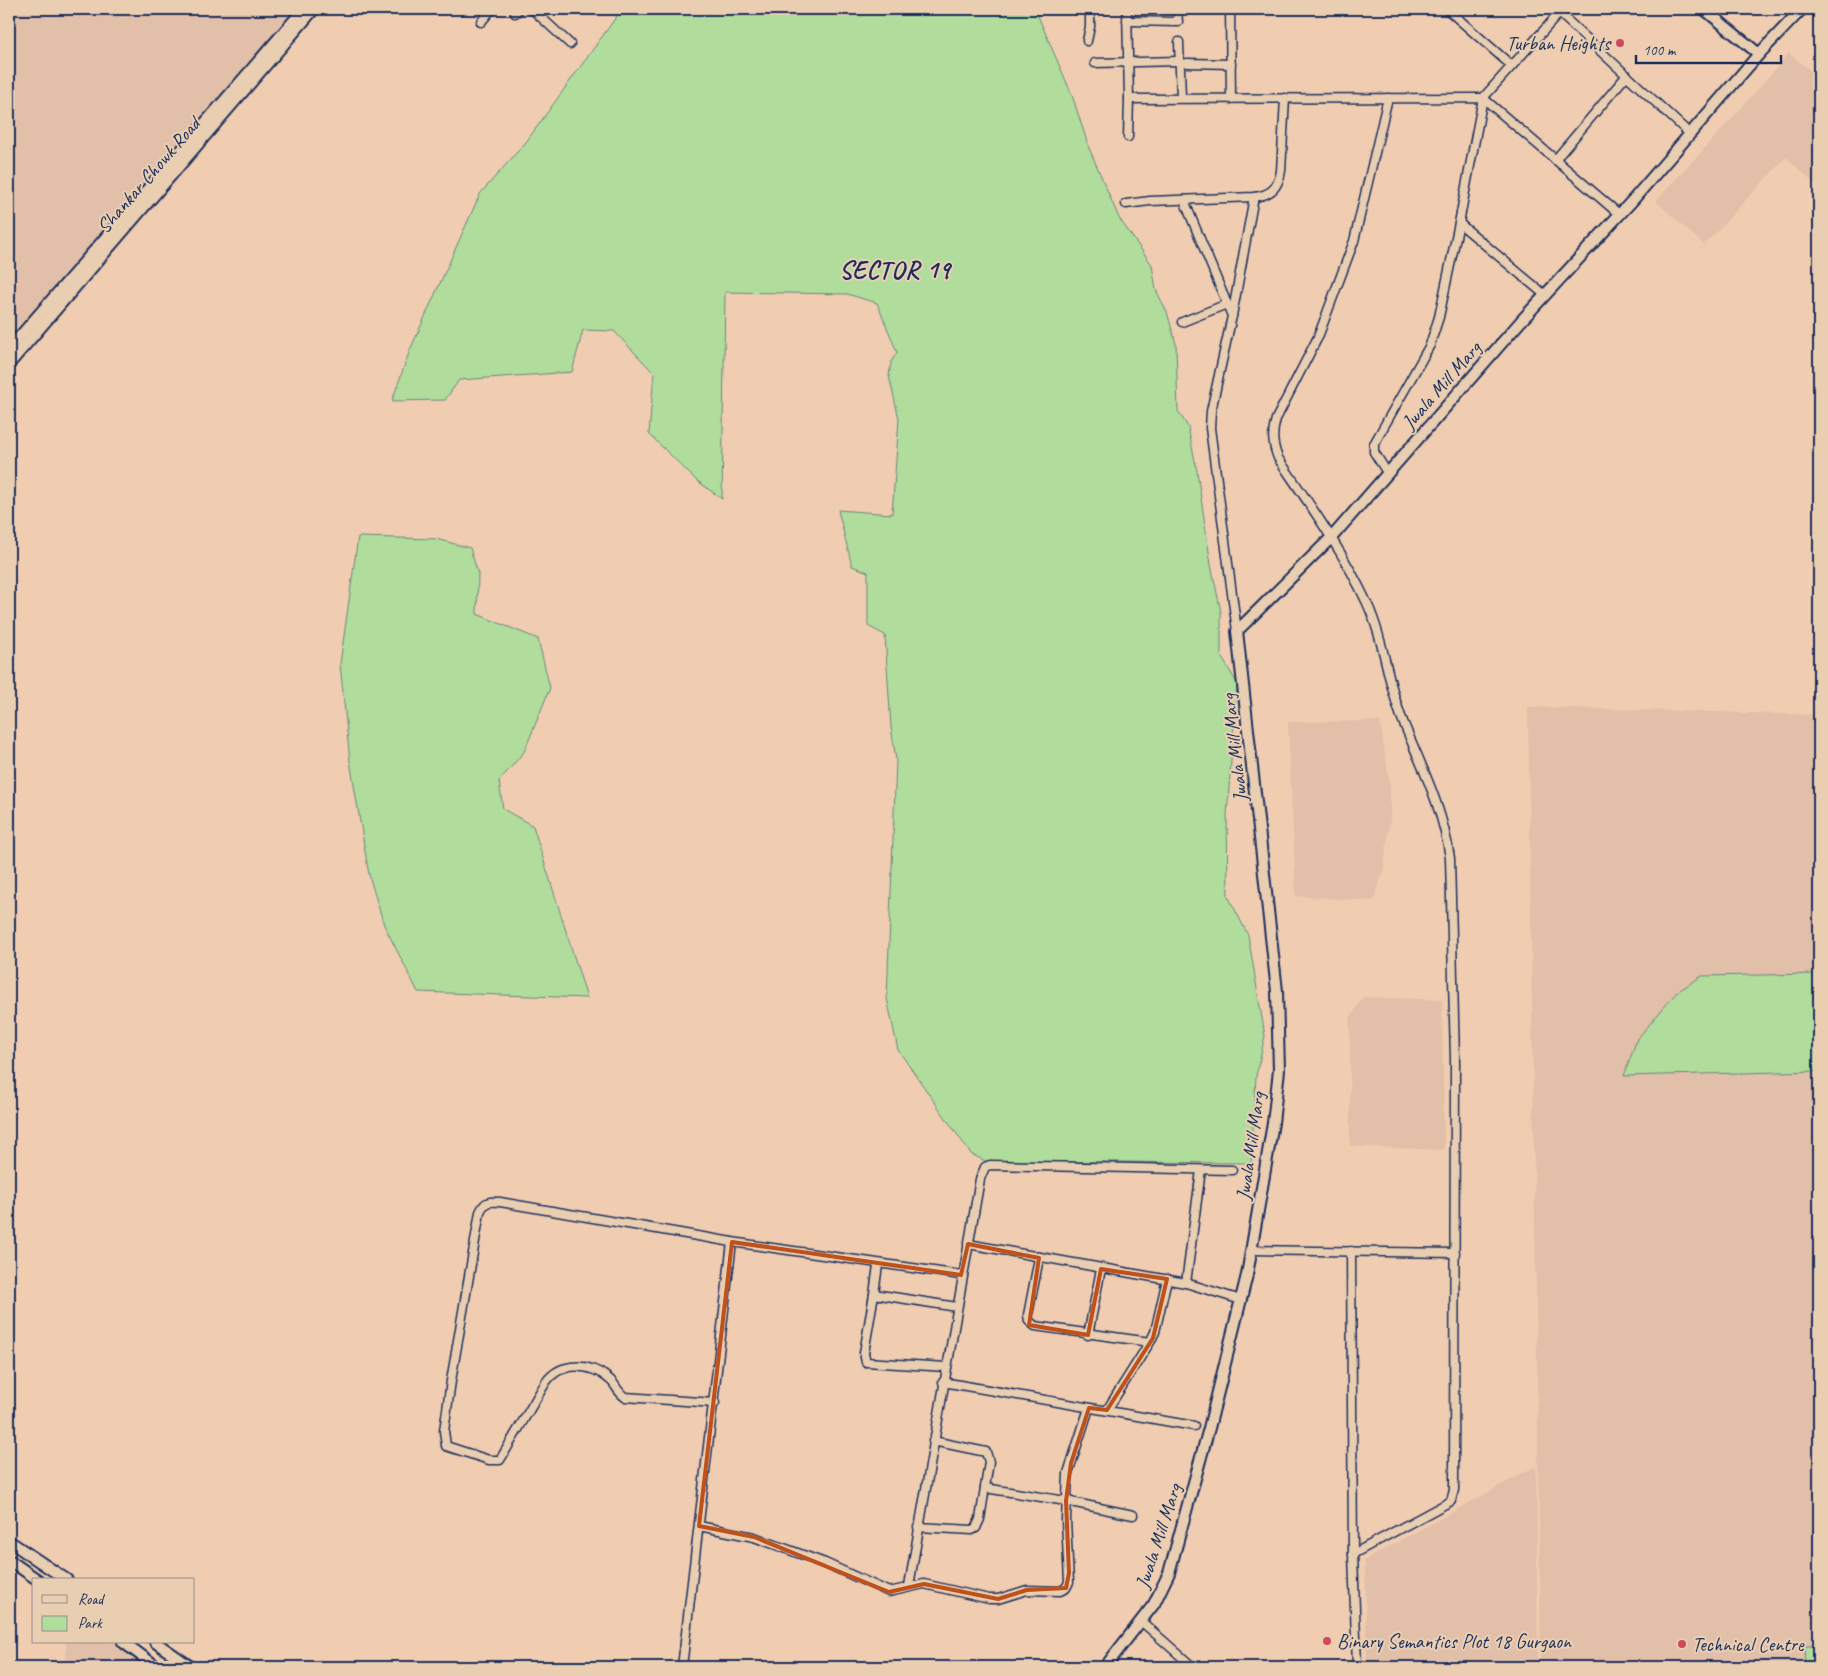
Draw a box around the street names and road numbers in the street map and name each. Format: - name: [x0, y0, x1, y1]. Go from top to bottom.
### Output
- street label: Shankar Chowk Road: [91, 110, 208, 238]
- street label: Jwala Mill Marg: [1396, 335, 1488, 435]
- street label: Jwala Mill Marg: [1215, 691, 1254, 804]
- street label: Jwala Mill Marg: [1230, 1089, 1271, 1203]
- street label: Jwala Mill Marg: [1129, 1479, 1188, 1593]

